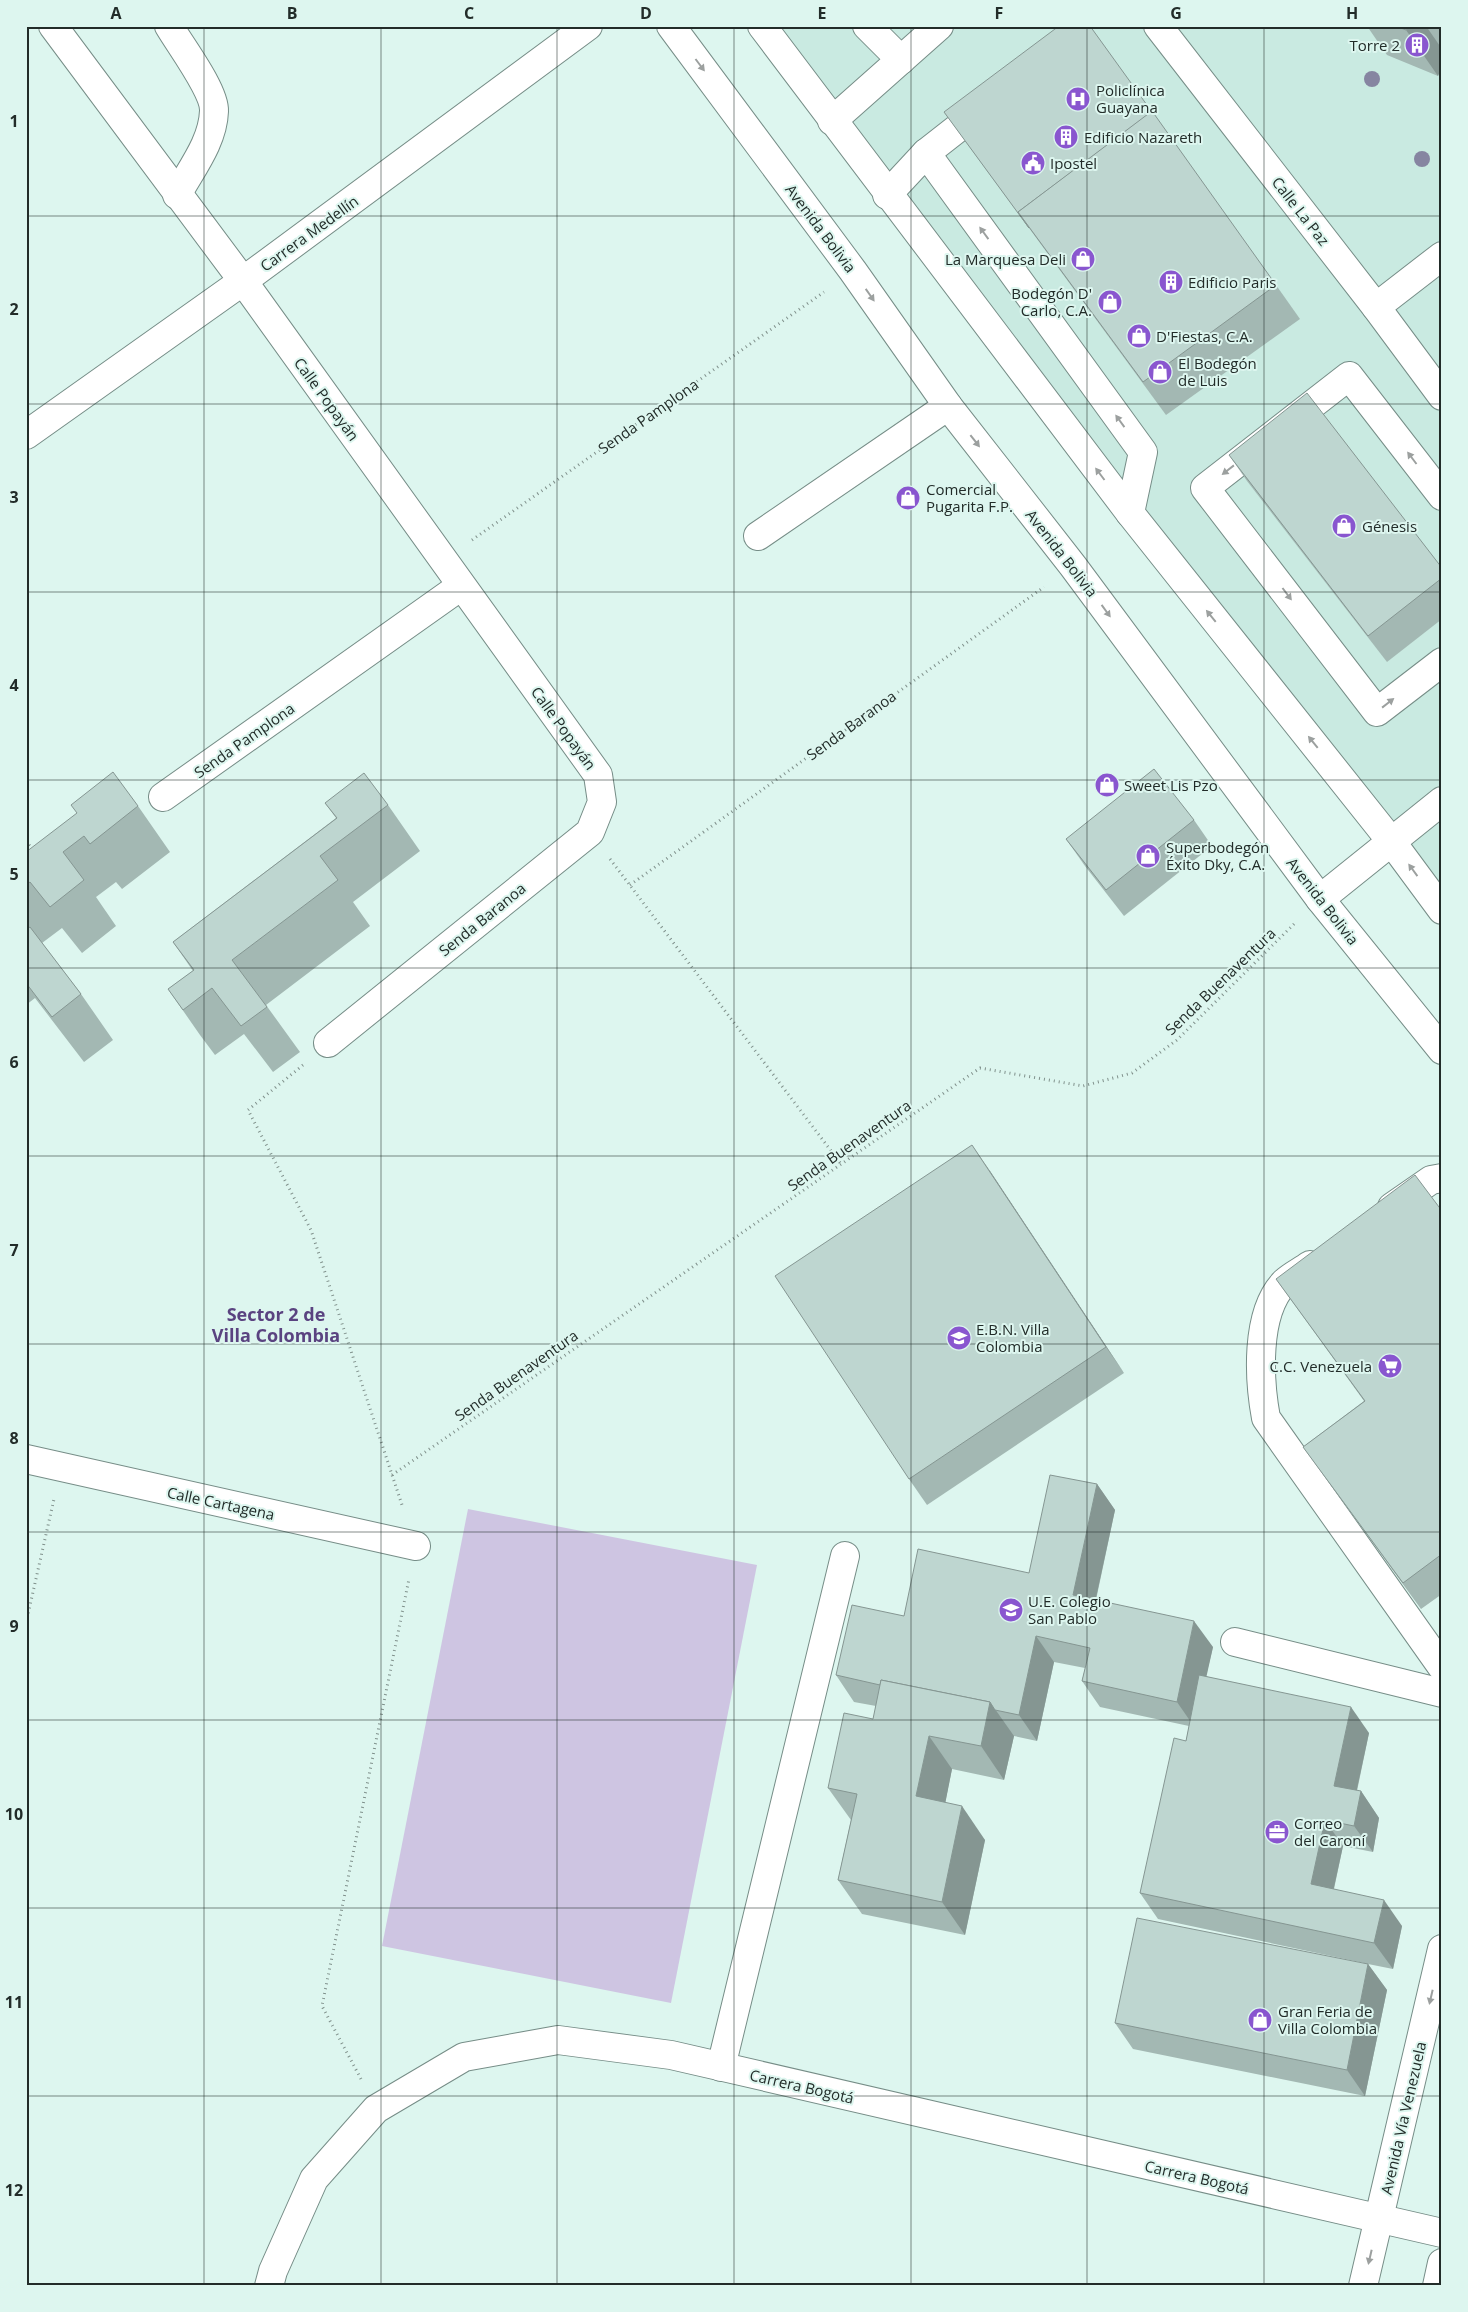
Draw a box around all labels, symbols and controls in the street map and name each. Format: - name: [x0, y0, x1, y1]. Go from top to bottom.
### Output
- text: A: [110, 2, 122, 24]
- text: B: [287, 2, 297, 24]
- text: C: [464, 2, 474, 24]
- text: D: [640, 2, 652, 24]
- text: E: [818, 2, 827, 24]
- text: F: [995, 2, 1003, 24]
- text: G: [1170, 2, 1182, 24]
- text: H: [1346, 2, 1358, 24]
- building icon: Torre 2: [1404, 32, 1430, 58]
- place label: Torre 2: [1350, 35, 1400, 55]
- one-way arrow: [695, 58, 706, 71]
- place label: Policlínica Guayana: [1096, 80, 1165, 117]
- hospital icon: Policlínica Guayana: [1065, 86, 1091, 112]
- text: 1: [9, 110, 19, 132]
- building icon: Edificio Nazareth: [1053, 124, 1079, 150]
- place label: Edificio Nazareth: [1084, 127, 1202, 147]
- public building icon: Ipostel: [1020, 150, 1046, 176]
- place label: Ipostel: [1050, 153, 1097, 173]
- street label: Calle La Paz: [1268, 172, 1334, 250]
- street label: Avenida Bolivia: [781, 180, 861, 276]
- street label: Carrera Medellín: [256, 191, 362, 275]
- one-way arrow: [979, 226, 989, 240]
- shop icon: La Marquesa Deli: [1070, 246, 1096, 272]
- place label: La Marquesa Deli: [945, 249, 1066, 269]
- building icon: Edificio Paris: [1158, 269, 1184, 295]
- place label: Edificio Paris: [1188, 272, 1276, 292]
- place label: Bodegón D' Carlo, C.A.: [1011, 283, 1092, 320]
- one-way arrow: [865, 288, 875, 302]
- shop icon: Bodegón D' Carlo, C.A.: [1097, 289, 1123, 315]
- text: 2: [9, 298, 19, 320]
- shop icon: D'Fiestas, C.A.: [1126, 323, 1152, 349]
- place label: D'Fiestas, C.A.: [1156, 326, 1253, 346]
- street label: Calle Popayán: [290, 353, 364, 445]
- place label: El Bodegón de Luis: [1178, 353, 1257, 390]
- shop icon: El Bodegón de Luis: [1147, 359, 1173, 385]
- street label: Senda Pamplona: [594, 374, 702, 458]
- one-way arrow: [1115, 414, 1125, 428]
- one-way arrow: [969, 434, 980, 447]
- one-way arrow: [1407, 451, 1417, 465]
- one-way arrow: [1221, 465, 1235, 475]
- one-way arrow: [1095, 467, 1105, 481]
- place label: Comercial Pugarita F.P.: [926, 479, 1013, 516]
- shop icon: Comercial Pugarita F.P.: [895, 485, 921, 511]
- text: 3: [9, 486, 19, 508]
- street label: Avenida Bolivia: [1022, 505, 1102, 601]
- shop icon: Génesis: [1331, 513, 1357, 539]
- place label: Génesis: [1362, 516, 1417, 536]
- one-way arrow: [1281, 587, 1292, 600]
- one-way arrow: [1101, 604, 1112, 617]
- one-way arrow: [1206, 609, 1217, 622]
- text: 4: [9, 674, 19, 696]
- street label: Calle Popayán: [527, 682, 601, 774]
- street label: Senda Baranoa: [802, 686, 900, 764]
- street label: Senda Pamplona: [190, 698, 298, 782]
- one-way arrow: [1381, 698, 1394, 709]
- one-way arrow: [1307, 736, 1318, 749]
- shop icon: Sweet Lis Pzo: [1094, 772, 1120, 798]
- place label: Sweet Lis Pzo: [1124, 775, 1218, 795]
- place label: Superbodegón Éxito Dky, C.A.: [1166, 837, 1269, 874]
- shop icon: Superbodegón Éxito Dky, C.A.: [1135, 843, 1161, 869]
- street label: Avenida Bolivia: [1283, 853, 1363, 949]
- text: 5: [9, 863, 19, 885]
- one-way arrow: [1408, 863, 1418, 877]
- street label: Senda Baranoa: [434, 878, 530, 960]
- street label: Senda Buenaventura: [1160, 923, 1280, 1039]
- text: 6: [9, 1051, 19, 1073]
- street label: Senda Buenaventura: [783, 1095, 915, 1195]
- text: 7: [9, 1239, 19, 1261]
- district label: Sector 2 de Villa Colombia: [212, 1302, 340, 1347]
- place label: E.B.N. Villa Colombia: [976, 1319, 1050, 1356]
- street label: Senda Buenaventura: [450, 1325, 582, 1425]
- school or university icon: E.B.N. Villa Colombia: [946, 1325, 972, 1351]
- supermarket icon: C.C. Venezuela: [1377, 1353, 1403, 1379]
- place label: C.C. Venezuela: [1270, 1356, 1372, 1376]
- text: 8: [9, 1427, 19, 1449]
- street label: Calle Cartagena: [165, 1482, 277, 1524]
- place label: U.E. Colegio San Pablo: [1028, 1591, 1111, 1628]
- school or university icon: U.E. Colegio San Pablo: [998, 1597, 1024, 1623]
- text: 9: [9, 1615, 19, 1637]
- text: 10: [5, 1803, 23, 1825]
- place label: Correo del Caroní: [1294, 1813, 1366, 1850]
- office icon: Correo del Caroní: [1264, 1819, 1290, 1845]
- one-way arrow: [1427, 1989, 1435, 2004]
- text: 11: [5, 1991, 23, 2013]
- place label: Gran Feria de Villa Colombia: [1278, 2001, 1377, 2038]
- shop icon: Gran Feria de Villa Colombia: [1247, 2007, 1273, 2033]
- street label: Avenida Vía Venezuela: [1376, 2039, 1430, 2197]
- street label: Carrera Bogotá: [748, 2064, 856, 2108]
- street label: Carrera Bogotá: [1143, 2155, 1251, 2199]
- text: 12: [5, 2179, 23, 2201]
- one-way arrow: [1366, 2250, 1374, 2265]

